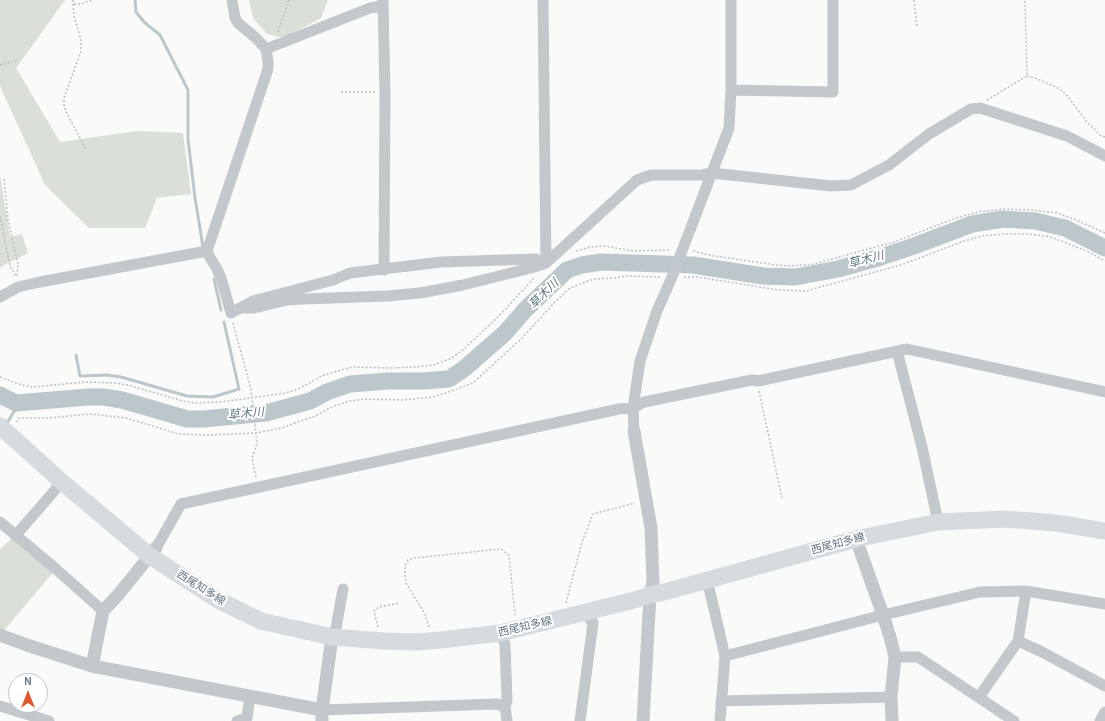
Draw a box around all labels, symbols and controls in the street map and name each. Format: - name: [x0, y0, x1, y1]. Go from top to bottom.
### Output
- water label: 草木川: [847, 249, 885, 271]
- water label: 草木川: [526, 276, 562, 312]
- water label: 草木川: [227, 405, 265, 423]
- street label: 西尾知多線: [810, 531, 866, 557]
- street label: 西尾知多線: [174, 568, 228, 608]
- street label: 西尾知多線: [497, 614, 553, 640]
- north arrow: [8, 673, 48, 713]
- text: N: [24, 675, 32, 688]

